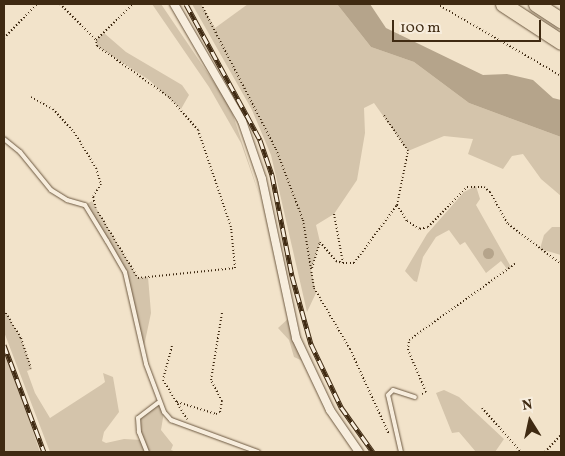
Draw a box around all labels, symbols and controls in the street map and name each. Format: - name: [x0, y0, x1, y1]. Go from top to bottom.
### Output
- scale bar: [395, 10, 544, 42]
- text: 100 m: [400, 18, 440, 39]
- text: N: [521, 395, 534, 416]
- north arrow: [505, 396, 555, 446]

